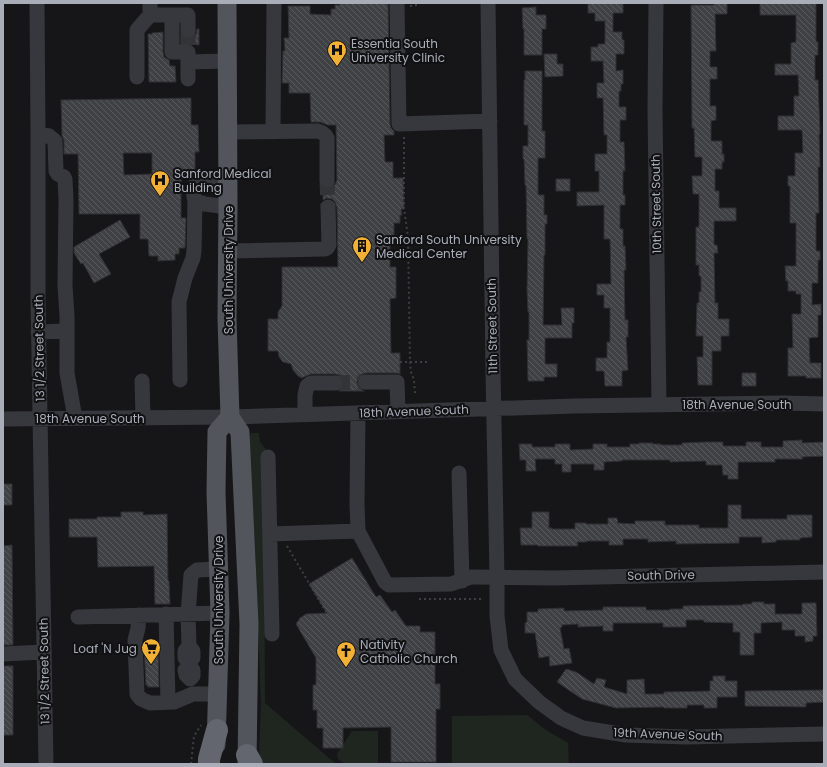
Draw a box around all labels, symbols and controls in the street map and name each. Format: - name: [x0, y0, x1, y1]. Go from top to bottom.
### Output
- place label: Essentia South University Clinic: [351, 35, 445, 66]
- hospital icon: Essentia South University Clinic: [326, 39, 348, 67]
- street label: 10th Street South: [647, 154, 665, 254]
- place label: Sanford Medical Building: [174, 165, 271, 196]
- hospital icon: Sanford Medical Building: [149, 169, 171, 197]
- street label: South University Drive: [220, 206, 237, 334]
- place label: Sanford South University Medical Center: [376, 231, 522, 262]
- building icon: Sanford South University Medical Center: [351, 235, 373, 263]
- street label: 11th Street South: [483, 278, 501, 374]
- street label: 13 1/2 Street South: [30, 295, 48, 401]
- street label: 18th Avenue South: [682, 396, 792, 413]
- street label: 18th Avenue South: [359, 401, 469, 421]
- street label: 18th Avenue South: [35, 410, 145, 427]
- street label: South University Drive: [210, 536, 227, 664]
- street label: South Drive: [627, 566, 695, 584]
- street label: 13 1/2 Street South: [35, 618, 53, 724]
- place label: Nativity Catholic Church: [360, 636, 458, 667]
- supermarket icon: Loaf 'N Jug: [140, 637, 162, 665]
- place label: Loaf 'N Jug: [73, 640, 137, 657]
- church icon: Nativity Catholic Church: [335, 640, 357, 668]
- street label: 19th Avenue South: [613, 724, 723, 744]

